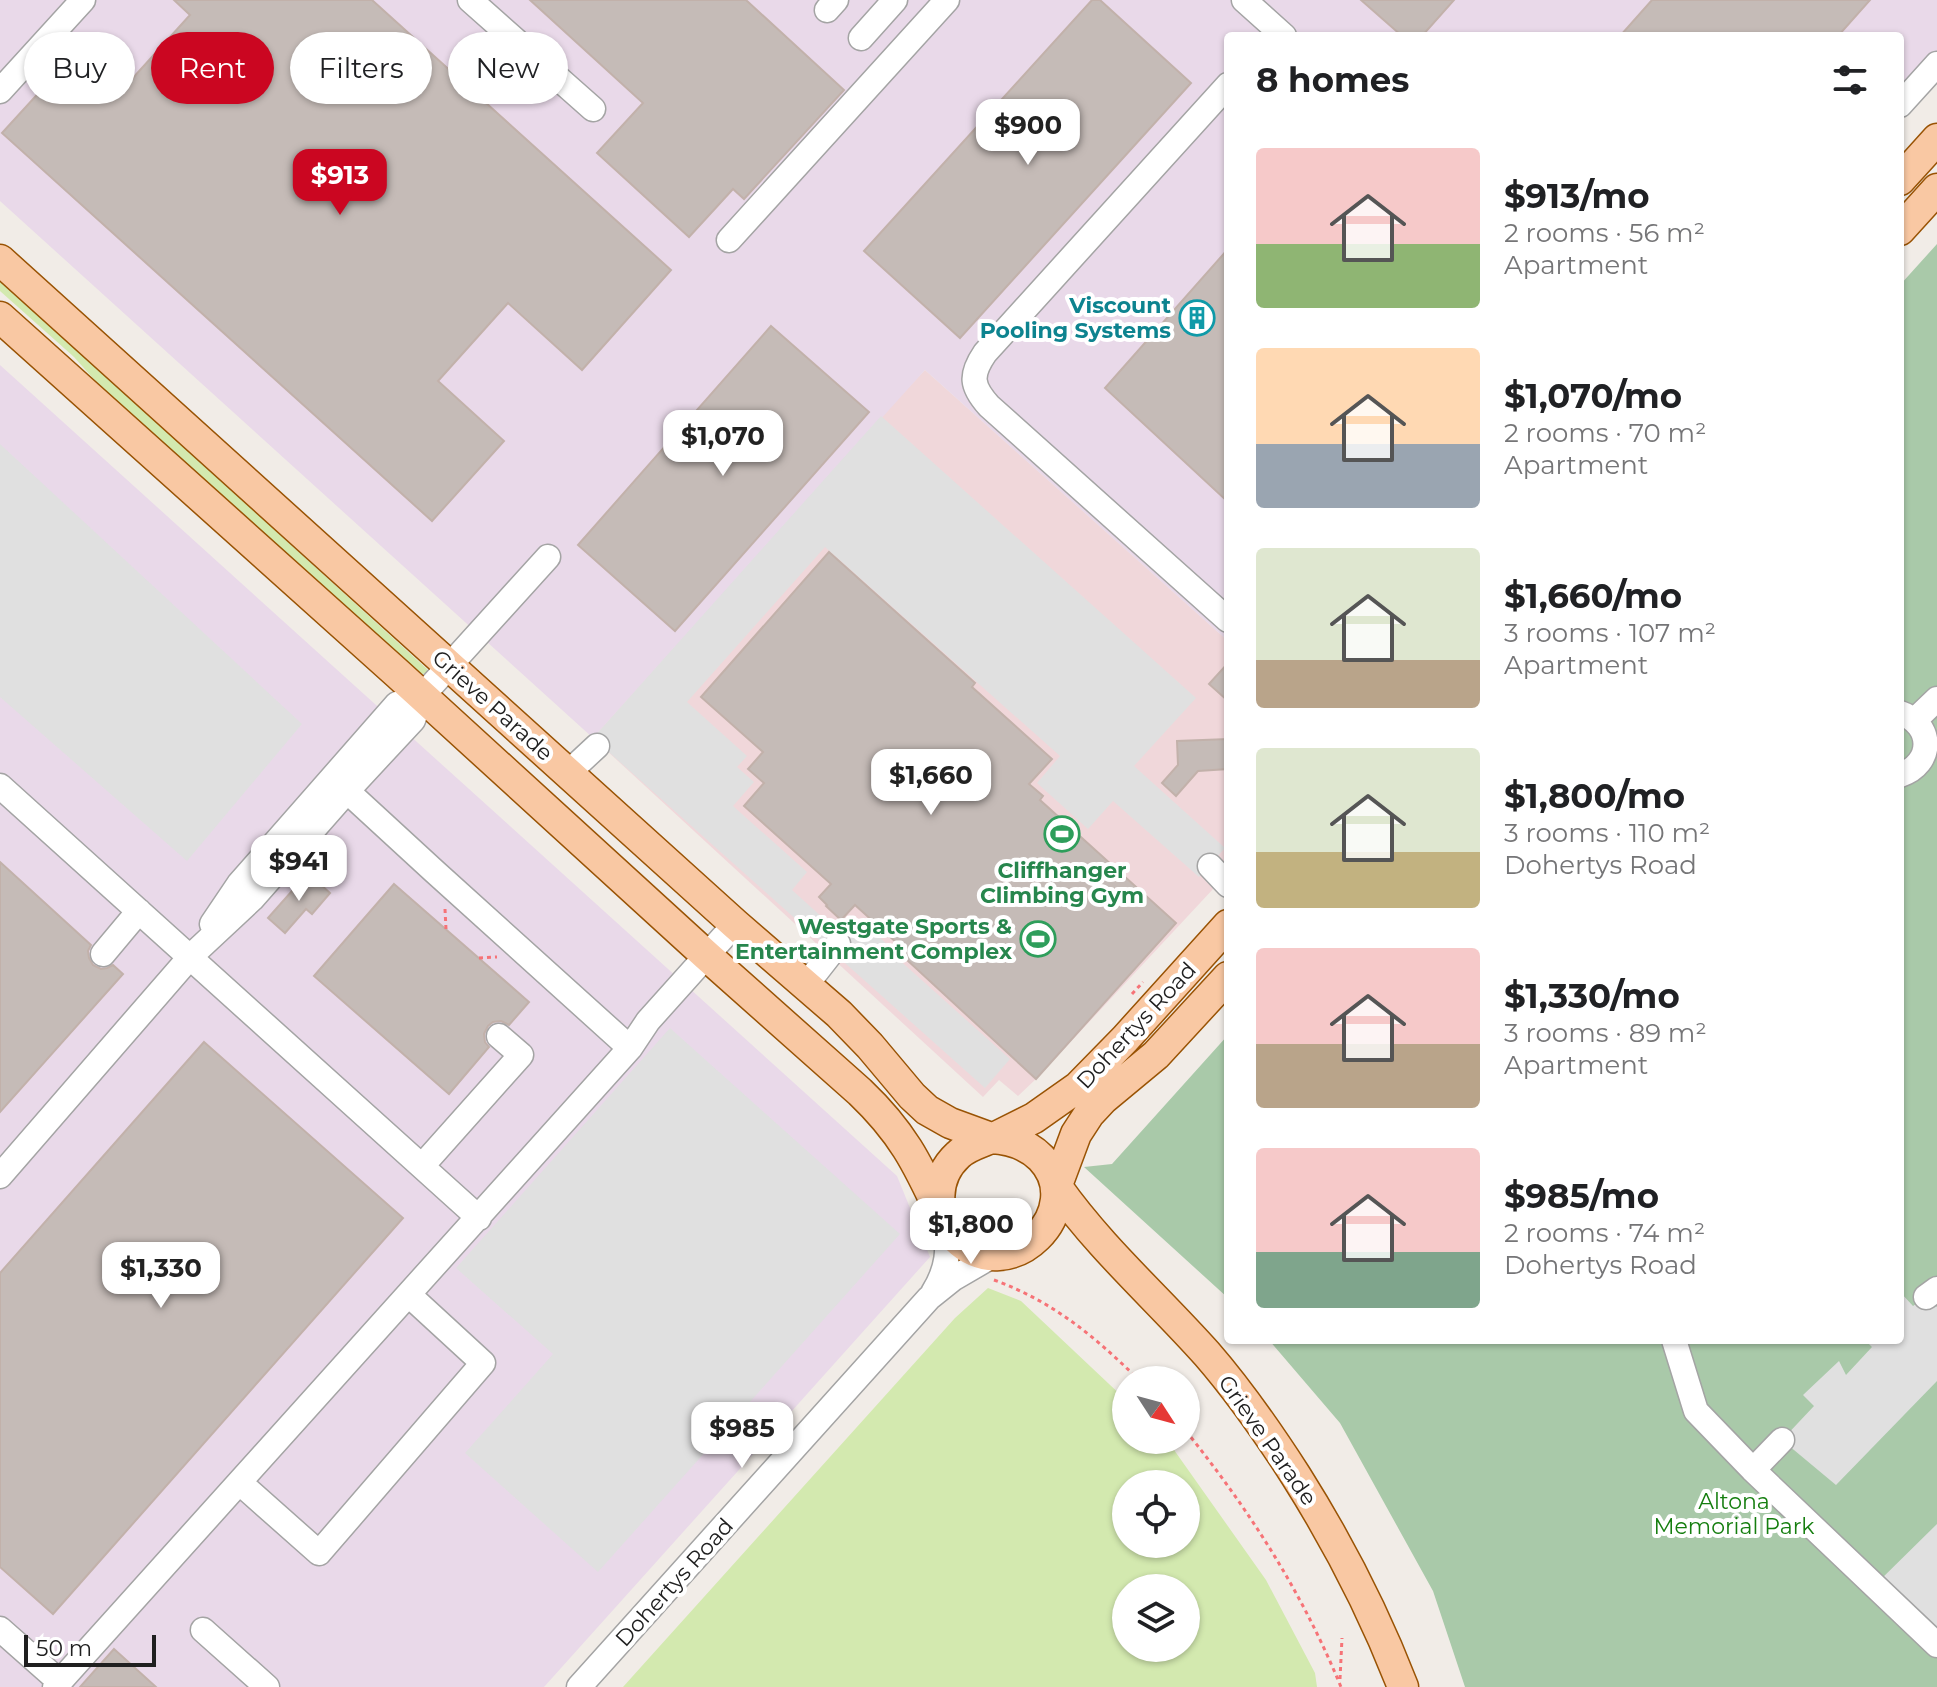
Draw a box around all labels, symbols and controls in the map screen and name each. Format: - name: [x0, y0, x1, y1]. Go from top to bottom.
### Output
- chip: Buy: [24, 32, 135, 104]
- chip: Rent: [151, 32, 274, 104]
- chip: Filters: [290, 32, 432, 104]
- chip: New: [448, 32, 568, 104]
- icon: filters: [1828, 58, 1872, 102]
- text: 8 homes: [1256, 59, 1409, 101]
- pin: $900: [981, 99, 1075, 167]
- text: $900: [994, 109, 1062, 141]
- pin: $913: [293, 149, 387, 217]
- text: $913: [311, 159, 369, 191]
- text: $913/mo: [1504, 175, 1650, 217]
- icon: home: [1320, 180, 1416, 276]
- text: 2 rooms · 56 m²: [1504, 217, 1705, 249]
- text: Apartment: [1504, 249, 1648, 281]
- place label: Viscount Pooling Systems: [980, 292, 1171, 344]
- building icon: Viscount Pooling Systems: [1178, 299, 1216, 337]
- text: $1,070/mo: [1504, 375, 1682, 417]
- icon: home: [1320, 380, 1416, 476]
- pin: $1,070: [658, 410, 788, 478]
- text: 2 rooms · 70 m²: [1504, 417, 1706, 449]
- text: $1,070: [681, 420, 765, 452]
- text: Apartment: [1504, 449, 1648, 481]
- text: $1,660/mo: [1504, 575, 1682, 617]
- icon: home: [1320, 580, 1416, 676]
- text: 3 rooms · 107 m²: [1504, 617, 1716, 649]
- street label: Grieve Parade: [427, 644, 558, 767]
- text: Apartment: [1504, 649, 1648, 681]
- pin: $1,660: [866, 749, 996, 817]
- text: $1,660: [889, 759, 973, 791]
- text: $1,800/mo: [1504, 775, 1685, 817]
- icon: home: [1320, 780, 1416, 876]
- sports icon: Cliffhanger Climbing Gym: [1043, 815, 1081, 853]
- text: 3 rooms · 110 m²: [1504, 817, 1710, 849]
- pin: $941: [252, 835, 346, 903]
- text: $941: [269, 845, 329, 877]
- text: Dohertys Road: [1504, 849, 1697, 881]
- place label: Cliffhanger Climbing Gym: [980, 857, 1144, 909]
- place label: Westgate Sports & Entertainment Complex: [735, 913, 1012, 965]
- sports icon: Westgate Sports & Entertainment Complex: [1019, 920, 1057, 958]
- street label: Dohertys Road: [1071, 956, 1202, 1094]
- text: $1,330/mo: [1504, 975, 1680, 1017]
- icon: home: [1320, 980, 1416, 1076]
- text: 3 rooms · 89 m²: [1504, 1017, 1707, 1049]
- text: Apartment: [1504, 1049, 1648, 1081]
- text: $985/mo: [1504, 1175, 1659, 1217]
- icon: home: [1320, 1180, 1416, 1276]
- pin: $1,800: [906, 1198, 1036, 1266]
- text: $1,800: [928, 1208, 1014, 1240]
- text: 2 rooms · 74 m²: [1504, 1217, 1705, 1249]
- pin: $1,330: [96, 1242, 226, 1310]
- text: Dohertys Road: [1504, 1249, 1697, 1281]
- text: $1,330: [120, 1252, 202, 1284]
- north arrow: [1112, 1366, 1200, 1454]
- map controls: [1112, 1366, 1200, 1662]
- street label: Grieve Parade: [1213, 1370, 1322, 1511]
- pin: $985: [695, 1402, 789, 1470]
- text: $985: [709, 1412, 775, 1444]
- button: locate: [1112, 1470, 1200, 1558]
- park label: Altona Memorial Park: [1654, 1488, 1815, 1540]
- street label: Dohertys Road: [610, 1513, 739, 1652]
- button: layers: [1112, 1574, 1200, 1662]
- scale bar: [24, 1631, 156, 1667]
- text: 50 m: [36, 1635, 92, 1662]

